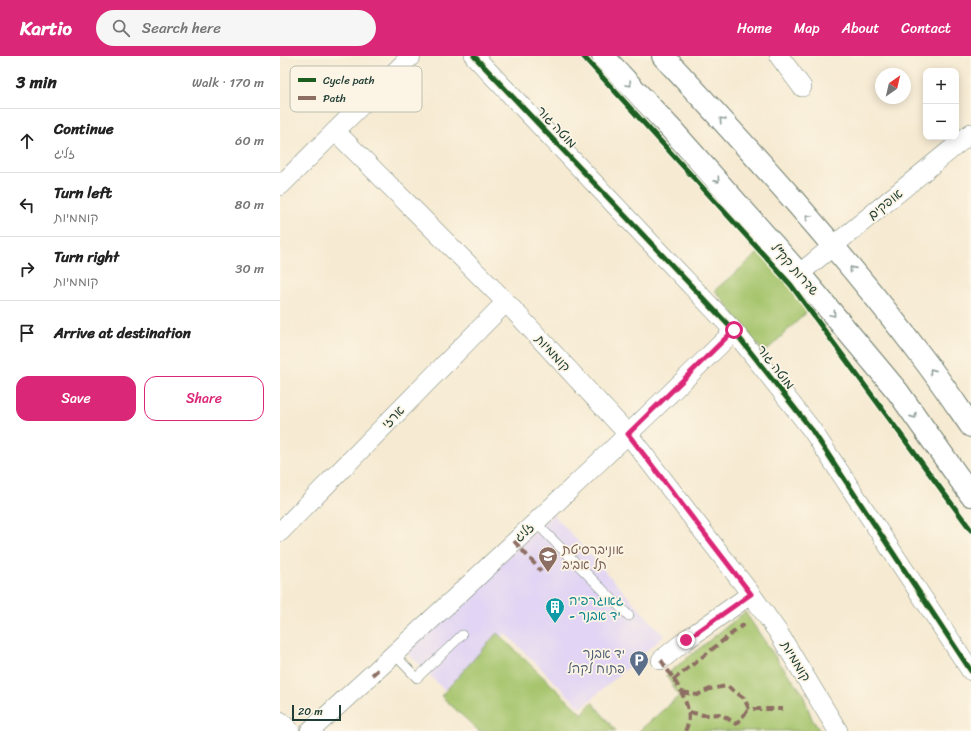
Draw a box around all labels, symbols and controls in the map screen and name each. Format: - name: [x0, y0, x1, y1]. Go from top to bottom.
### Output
- search box: [96, 10, 376, 46]
- text: Kartio: [20, 12, 72, 45]
- text: Search here: [142, 15, 221, 41]
- text: Home: [737, 16, 772, 41]
- text: Map: [794, 16, 820, 41]
- text: About: [842, 16, 879, 41]
- text: Contact: [901, 16, 951, 41]
- icon: search: [110, 17, 132, 39]
- legend: [290, 66, 422, 112]
- text: 3 min: [16, 67, 57, 97]
- north arrow: [875, 68, 911, 104]
- map controls: [923, 68, 959, 140]
- button: +: [923, 68, 959, 104]
- text: Walk · 170 m: [192, 71, 264, 94]
- text: Cycle path: [323, 71, 375, 90]
- one-way arrow: [625, 80, 632, 87]
- text: Path: [323, 89, 346, 108]
- street label: מוטה גור: [531, 100, 583, 154]
- button: −: [923, 104, 959, 140]
- text: Continue: [54, 116, 114, 142]
- one-way arrow: [720, 117, 727, 124]
- text: 60 m: [235, 129, 264, 152]
- icon: ahead: [16, 130, 38, 152]
- text: זליג: [54, 142, 75, 165]
- one-way arrow: [712, 176, 719, 183]
- text: Turn left: [54, 180, 112, 206]
- street label: אופקים: [862, 182, 908, 226]
- text: 80 m: [235, 193, 264, 216]
- icon: left: [16, 194, 38, 216]
- text: קוממיות: [54, 206, 98, 229]
- one-way arrow: [805, 214, 813, 222]
- street label: שדרות קק"ל: [765, 237, 825, 301]
- text: Turn right: [54, 244, 119, 270]
- text: 30 m: [235, 257, 264, 280]
- icon: right: [16, 258, 38, 280]
- one-way arrow: [849, 267, 856, 274]
- text: קוממיות: [54, 270, 98, 293]
- one-way arrow: [829, 310, 836, 317]
- text: Arrive at destination: [54, 320, 191, 346]
- route start: [725, 321, 743, 339]
- icon: arrive: [16, 322, 38, 344]
- street label: קוממיות: [529, 328, 577, 377]
- street label: מוטה גור: [751, 340, 801, 394]
- one-way arrow: [929, 368, 937, 375]
- button: Save: [16, 376, 136, 421]
- button: Share: [144, 376, 264, 421]
- street label: ארזי: [376, 400, 410, 434]
- one-way arrow: [910, 412, 917, 419]
- street label: זליג: [508, 516, 540, 548]
- place label: אוניברסיטת תל אביב: [561, 538, 624, 576]
- school or university icon: אוניברסיטת תל אביב: [537, 545, 559, 573]
- place label: גאוגרפיה - יד אבנר: [569, 589, 624, 627]
- building icon: גאוגרפיה - יד אבנר: [544, 596, 566, 624]
- route end: [677, 631, 695, 649]
- street label: קוממיות: [774, 635, 817, 686]
- place label: יד אבנר פתוח לקהל: [567, 642, 625, 680]
- parking icon: יד אבנר פתוח לקהל: [628, 649, 650, 677]
- text: 20 m: [298, 702, 323, 721]
- scale bar: [292, 703, 341, 722]

